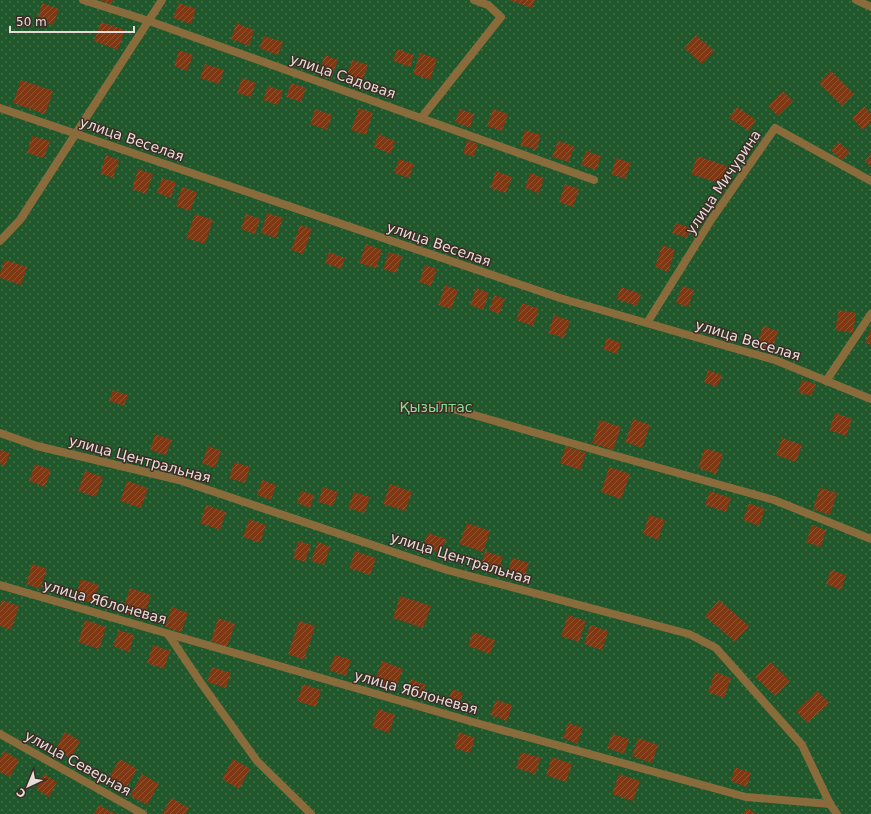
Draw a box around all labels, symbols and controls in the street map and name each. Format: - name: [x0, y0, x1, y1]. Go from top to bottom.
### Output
- scale bar: [10, 8, 134, 34]
- text: 50 m: [16, 15, 47, 29]
- street label: улица Садовая: [288, 50, 398, 102]
- street label: улица Веселая: [78, 114, 186, 164]
- street label: улица Мичурина: [682, 127, 764, 237]
- street label: улица Веселая: [385, 219, 493, 269]
- street label: улица Веселая: [693, 316, 803, 364]
- park label: Қызылтас: [400, 399, 472, 415]
- street label: улица Центральная: [67, 432, 213, 486]
- street label: улица Центральная: [389, 529, 533, 587]
- street label: улица Яблоневая: [41, 577, 169, 627]
- street label: улица Яблоневая: [352, 667, 480, 717]
- street label: улица Северная: [22, 727, 134, 799]
- north arrow: [8, 766, 48, 806]

